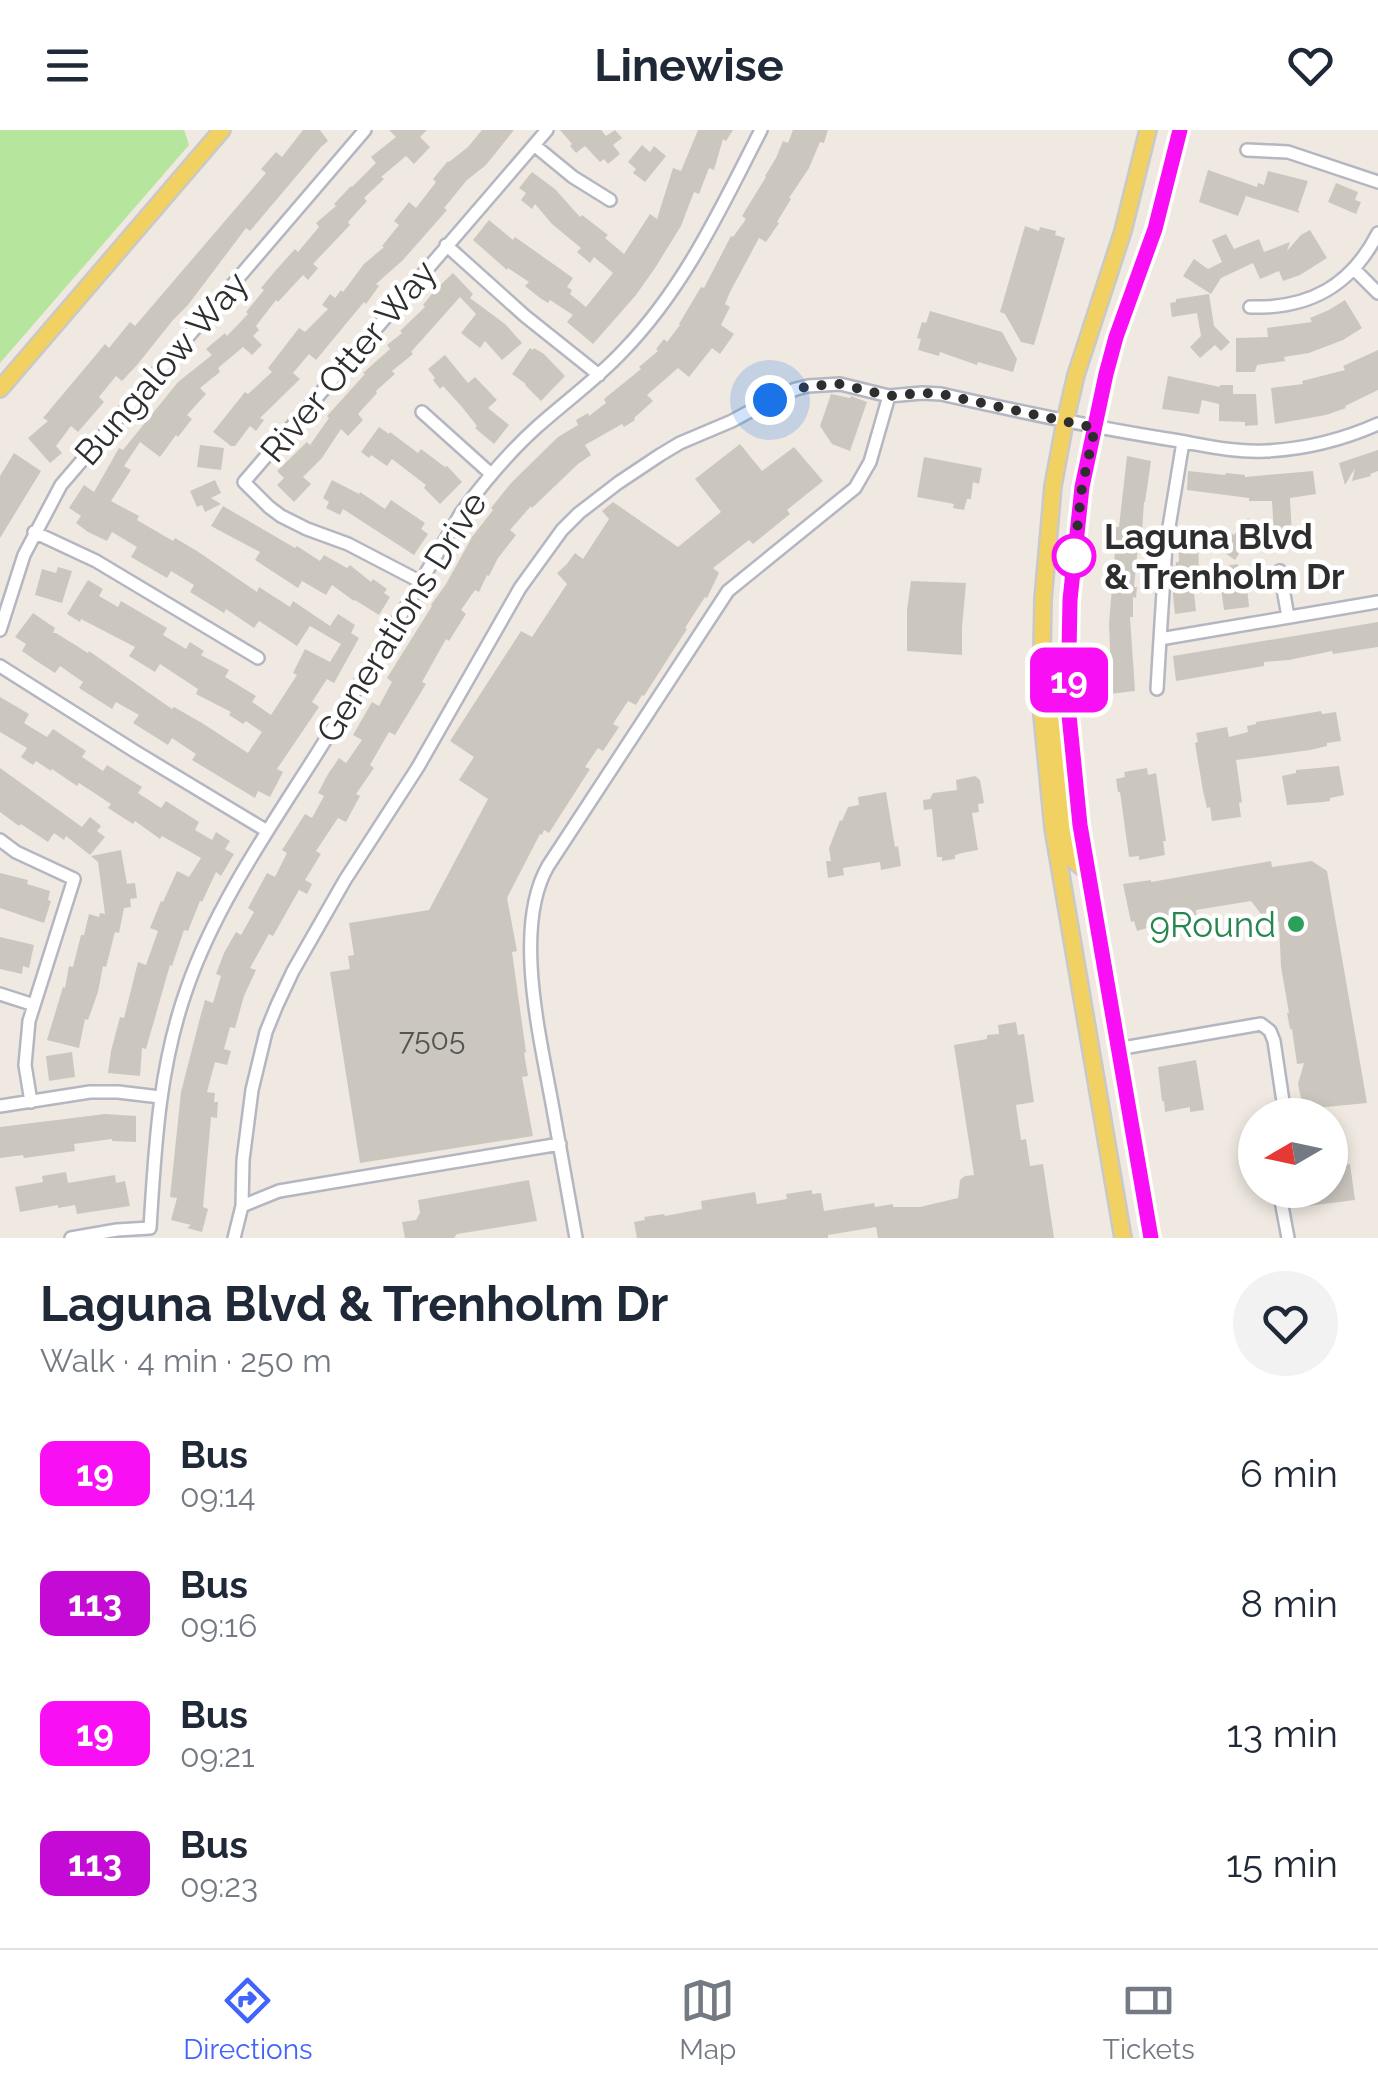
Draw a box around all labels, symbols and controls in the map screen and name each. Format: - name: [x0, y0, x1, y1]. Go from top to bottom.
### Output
- icon: menu: [40, 38, 95, 93]
- icon: heart: [1283, 38, 1338, 93]
- text: Linewise: [594, 39, 784, 92]
- street label: River Otter Way: [252, 252, 444, 470]
- street label: Bungalow Way: [66, 263, 256, 473]
- your location: [745, 375, 795, 425]
- street label: Generations Drive: [307, 484, 495, 750]
- place label: Laguna Blvd & Trenholm Dr: [1104, 516, 1345, 597]
- marker: Laguna Blvd & Trenholm Dr: [1053, 535, 1095, 577]
- line badge: 19: [1024, 648, 1114, 712]
- text: 19: [1050, 660, 1088, 701]
- place label: 9Round: [1149, 904, 1276, 945]
- marker: 9Round: [1285, 913, 1307, 935]
- house number: 7505: [399, 1022, 465, 1057]
- north arrow: [1238, 1098, 1348, 1208]
- map controls: [1238, 1098, 1348, 1208]
- button: heart: [1233, 1271, 1338, 1376]
- text: Laguna Blvd & Trenholm Dr: [40, 1276, 668, 1332]
- text: Walk · 4 min · 250 m: [40, 1342, 332, 1379]
- text: Bus: [180, 1432, 248, 1477]
- text: 6 min: [1240, 1451, 1338, 1496]
- text: 19: [76, 1453, 114, 1494]
- text: 09:14: [180, 1477, 256, 1514]
- text: Bus: [180, 1562, 248, 1607]
- text: 8 min: [1240, 1581, 1338, 1626]
- text: 113: [68, 1583, 122, 1624]
- text: 09:16: [180, 1607, 257, 1644]
- text: Bus: [180, 1692, 248, 1737]
- text: 13 min: [1226, 1711, 1338, 1756]
- text: 19: [76, 1713, 114, 1754]
- text: 09:21: [180, 1737, 255, 1774]
- text: Bus: [180, 1822, 248, 1867]
- text: 15 min: [1226, 1841, 1338, 1886]
- text: 113: [68, 1843, 122, 1884]
- text: 09:23: [180, 1867, 258, 1904]
- tab: Directions: [183, 1973, 313, 2066]
- tab: Map: [679, 1973, 736, 2066]
- tab: Tickets: [1103, 1973, 1195, 2066]

